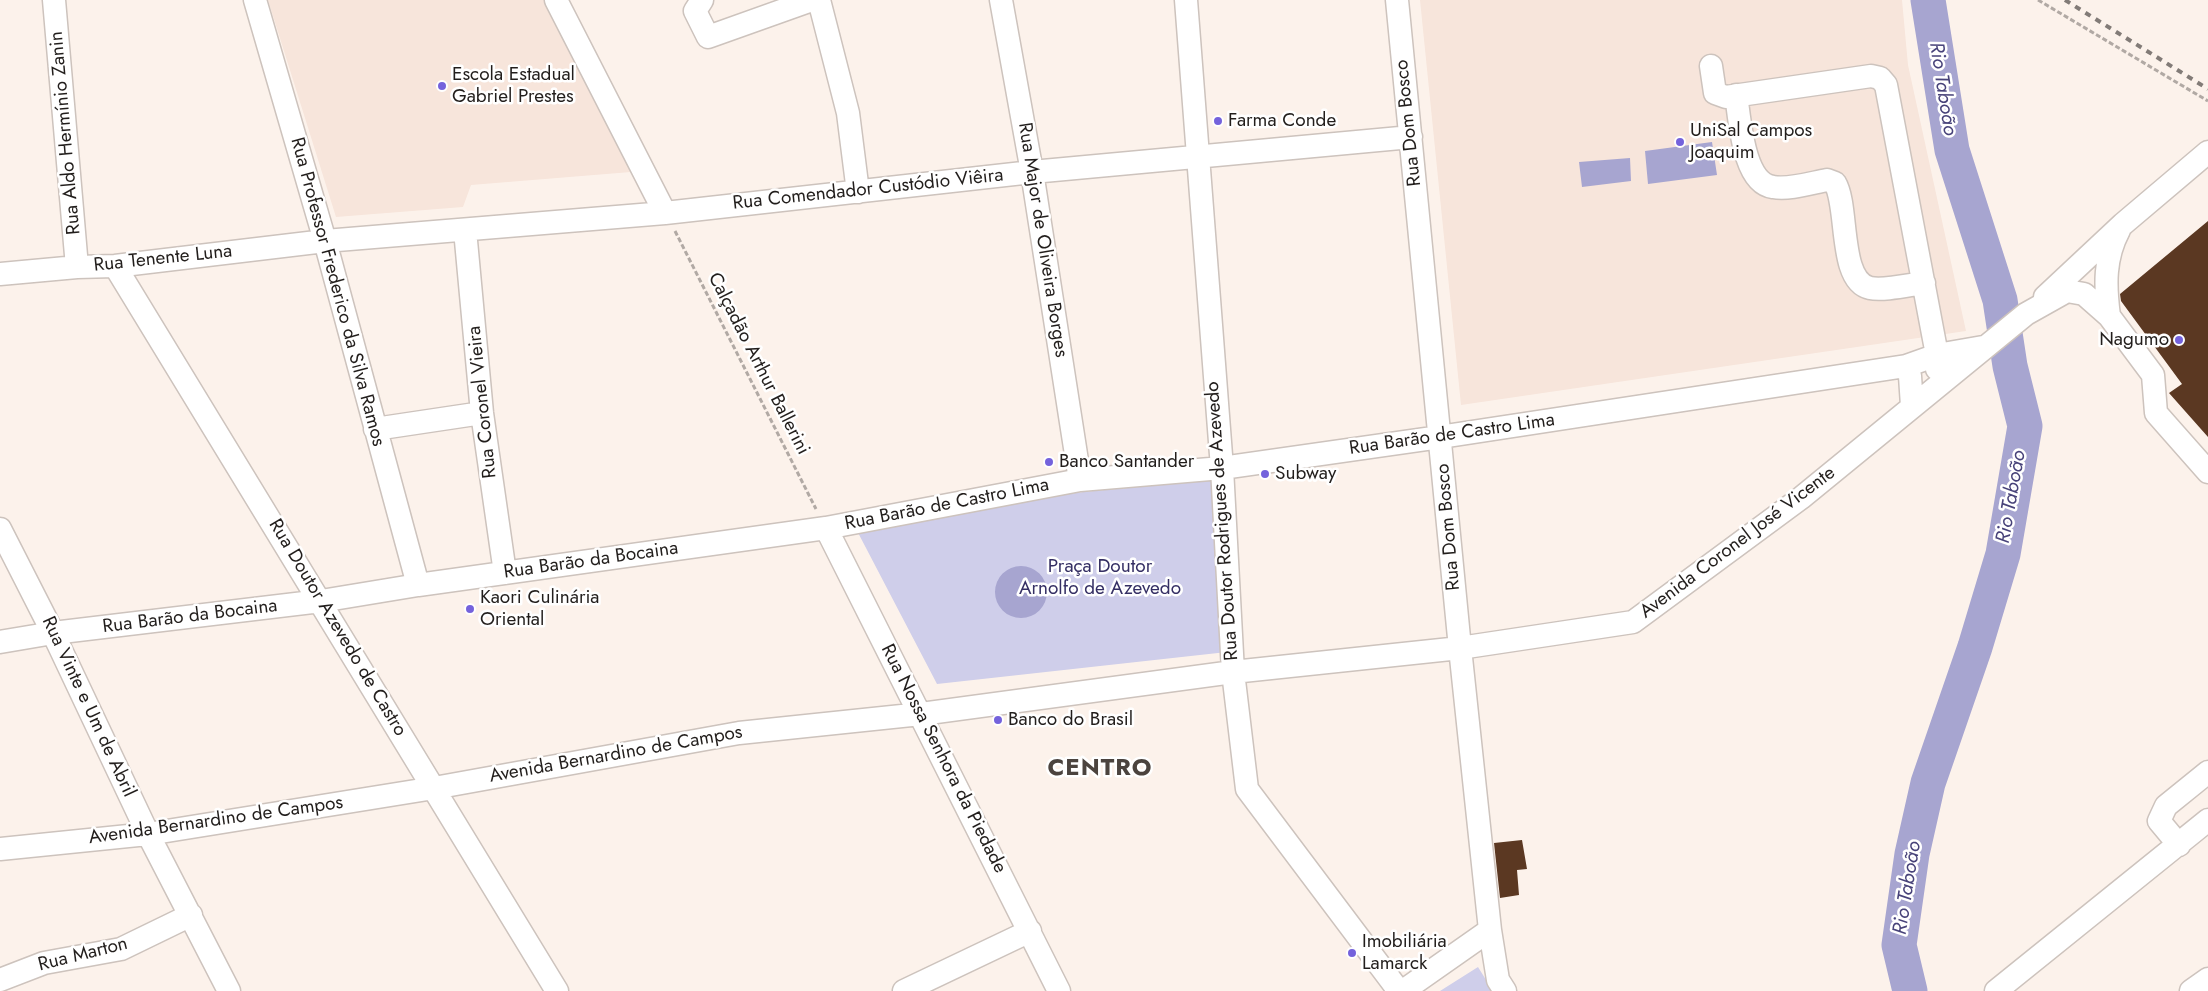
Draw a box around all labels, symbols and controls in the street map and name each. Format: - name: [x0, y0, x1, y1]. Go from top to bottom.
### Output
- street label: Rua Aldo Hermínio Zanin: [46, 30, 86, 236]
- water label: Rio Taboão: [1923, 41, 1961, 137]
- street label: Rua Dom Bosco: [1391, 58, 1427, 188]
- place label: Escola Estadual Gabriel Prestes: [452, 64, 575, 108]
- marker: Escola Estadual Gabriel Prestes: [436, 80, 448, 92]
- place label: Farma Conde: [1228, 110, 1336, 132]
- marker: Farma Conde: [1212, 115, 1224, 127]
- place label: UniSal Campos Joaquim: [1690, 120, 1812, 164]
- street label: Rua Major de Oliveira Borges: [1012, 121, 1072, 359]
- street label: Rua Professor Frederico da Silva Ramos: [285, 135, 389, 449]
- marker: UniSal Campos Joaquim: [1674, 136, 1686, 148]
- street label: Rua Comendador Custódio Viêira: [732, 164, 1004, 216]
- street label: Rua Tenente Luna: [93, 240, 233, 278]
- street label: Calçadão Arthur Ballerini: [702, 269, 814, 459]
- street label: Rua Coronel Vieira: [464, 325, 502, 479]
- place label: Nagumo: [2099, 329, 2169, 351]
- marker: Nagumo: [2173, 334, 2185, 346]
- street label: Rua Doutor Rodrigues de Azevedo: [1202, 381, 1244, 661]
- street label: Rua Barão de Castro Lima: [1348, 409, 1556, 461]
- water label: Rio Taboão: [1992, 449, 2032, 545]
- place label: Banco Santander: [1059, 451, 1194, 473]
- marker: Banco Santander: [1043, 456, 1055, 468]
- street label: Avenida Coronel José Vicente: [1636, 462, 1840, 624]
- place label: Subway: [1275, 463, 1336, 485]
- street label: Rua Dom Bosco: [1432, 463, 1466, 591]
- marker: Subway: [1259, 468, 1271, 480]
- street label: Rua Barão de Castro Lima: [843, 474, 1051, 536]
- street label: Rua Doutor Azevedo de Castro: [263, 515, 411, 741]
- street label: Rua Barão da Bocaina: [502, 537, 680, 585]
- park label: Praça Doutor Arnolfo de Azevedo: [1019, 556, 1181, 600]
- place label: Kaori Culinária Oriental: [480, 587, 599, 631]
- street label: Rua Barão da Bocaina: [101, 595, 279, 639]
- marker: Kaori Culinária Oriental: [464, 603, 476, 615]
- street label: Rua Vinte e Um de Abril: [36, 613, 140, 801]
- street label: Rua Nossa Senhora da Piedade: [875, 641, 1011, 877]
- place label: Banco do Brasil: [1008, 709, 1133, 731]
- marker: Banco do Brasil: [992, 714, 1004, 726]
- street label: Avenida Bernardino de Campos: [488, 721, 744, 789]
- district label: CENTRO: [1047, 755, 1153, 783]
- street label: Avenida Bernardino de Campos: [87, 792, 345, 850]
- water label: Rio Taboão: [1889, 840, 1927, 936]
- place label: Imobiliária Lamarck: [1362, 931, 1447, 975]
- street label: Rua Marton: [36, 933, 130, 977]
- marker: Imobiliária Lamarck: [1346, 947, 1358, 959]

